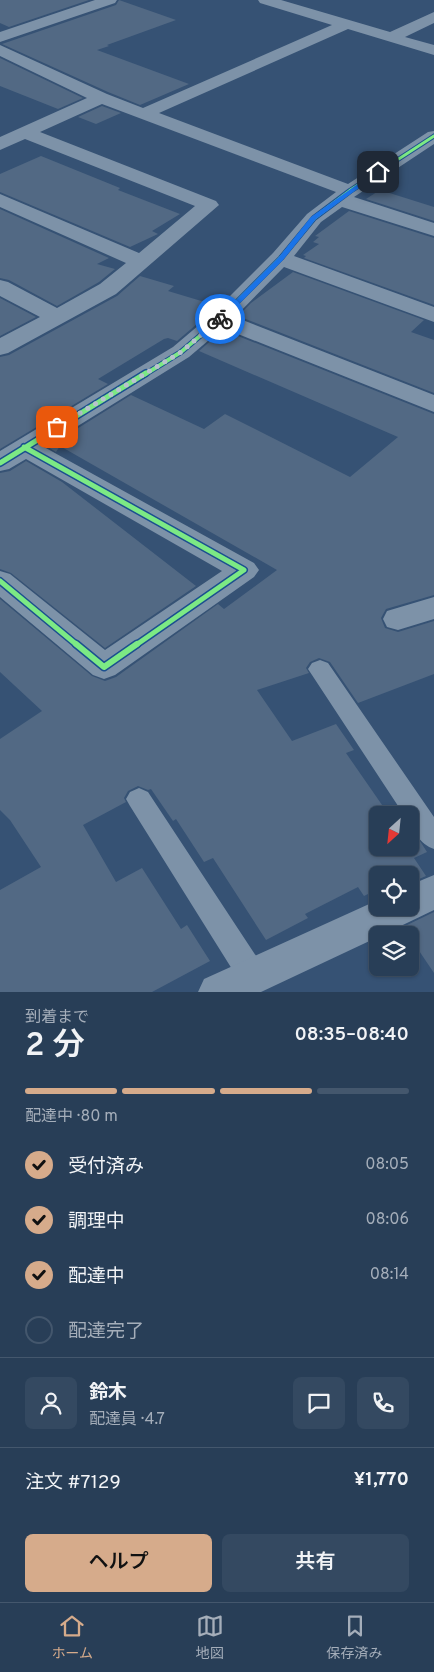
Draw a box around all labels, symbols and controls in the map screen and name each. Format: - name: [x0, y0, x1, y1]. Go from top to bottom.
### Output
- pin: [357, 151, 399, 193]
- icon: home: [364, 158, 392, 186]
- courier: [195, 294, 245, 344]
- icon: bike: [206, 305, 234, 333]
- pin: [36, 406, 78, 448]
- icon: bag: [43, 413, 71, 441]
- north arrow: [369, 806, 419, 856]
- map controls: [369, 806, 419, 976]
- button: locate: [369, 866, 419, 916]
- button: layers: [369, 926, 419, 976]
- text: 到着まで: [25, 1008, 89, 1028]
- text: 08:35–08:40: [294, 1023, 409, 1047]
- text: 2 分: [25, 1027, 84, 1067]
- text: 配達中 · 80 m: [25, 1107, 118, 1127]
- icon: check: [25, 1151, 53, 1179]
- text: 受付済み: [68, 1155, 144, 1179]
- text: 08:05: [365, 1155, 409, 1175]
- icon: check: [25, 1206, 53, 1234]
- text: 調理中: [68, 1210, 125, 1234]
- text: 08:06: [366, 1210, 409, 1230]
- icon: check: [25, 1261, 53, 1289]
- text: 配達中: [68, 1265, 125, 1289]
- text: 08:14: [370, 1265, 409, 1285]
- text: 配達完了: [68, 1320, 144, 1344]
- button: person: [25, 1377, 77, 1429]
- button: chat: [293, 1377, 345, 1429]
- button: phone: [357, 1377, 409, 1429]
- text: 鈴木: [89, 1381, 127, 1405]
- text: 配達員 · 4.7: [89, 1410, 165, 1430]
- text: ¥1,770: [354, 1468, 409, 1492]
- text: 注文 #7129: [25, 1471, 121, 1495]
- button: ヘルプ: [25, 1534, 212, 1592]
- button: 共有: [222, 1534, 409, 1592]
- tab: ホーム: [51, 1612, 93, 1663]
- tab: 地図: [196, 1612, 224, 1663]
- tab: 保存済み: [327, 1612, 383, 1663]

